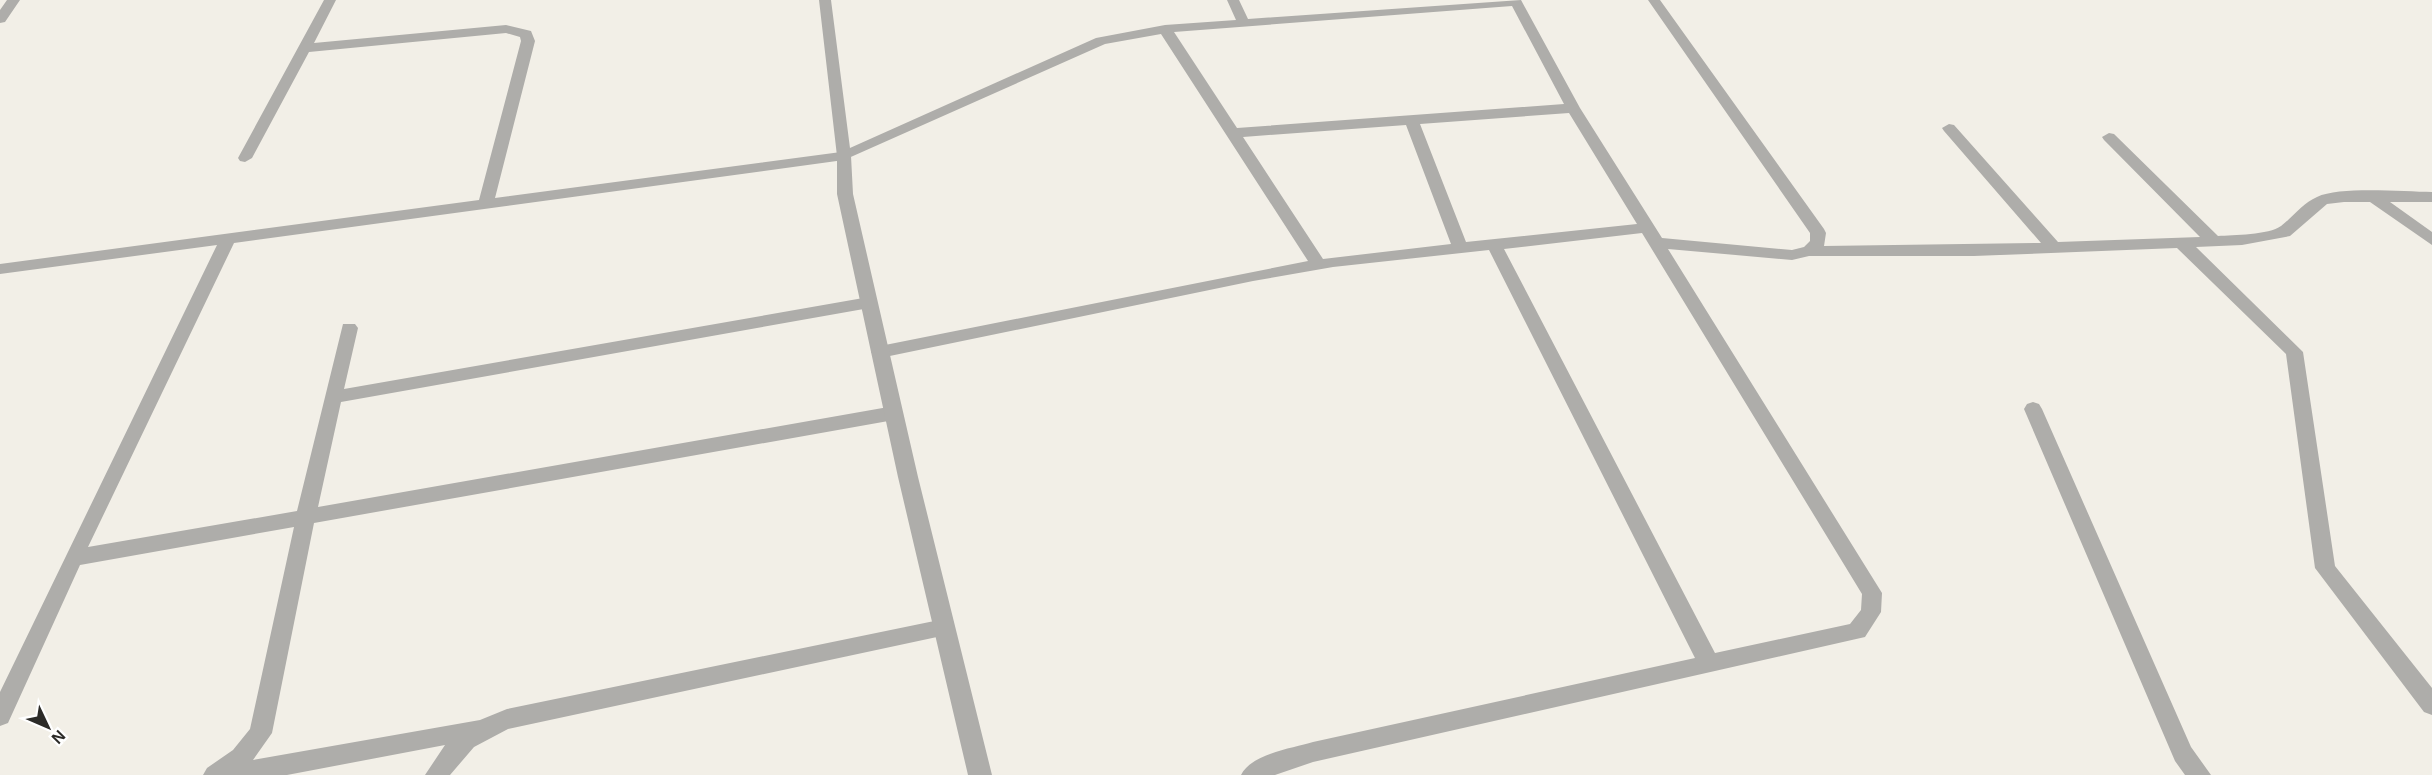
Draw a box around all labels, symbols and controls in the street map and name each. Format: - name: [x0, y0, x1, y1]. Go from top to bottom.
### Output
- north arrow: [18, 697, 78, 757]
- text: N: [48, 727, 69, 747]

